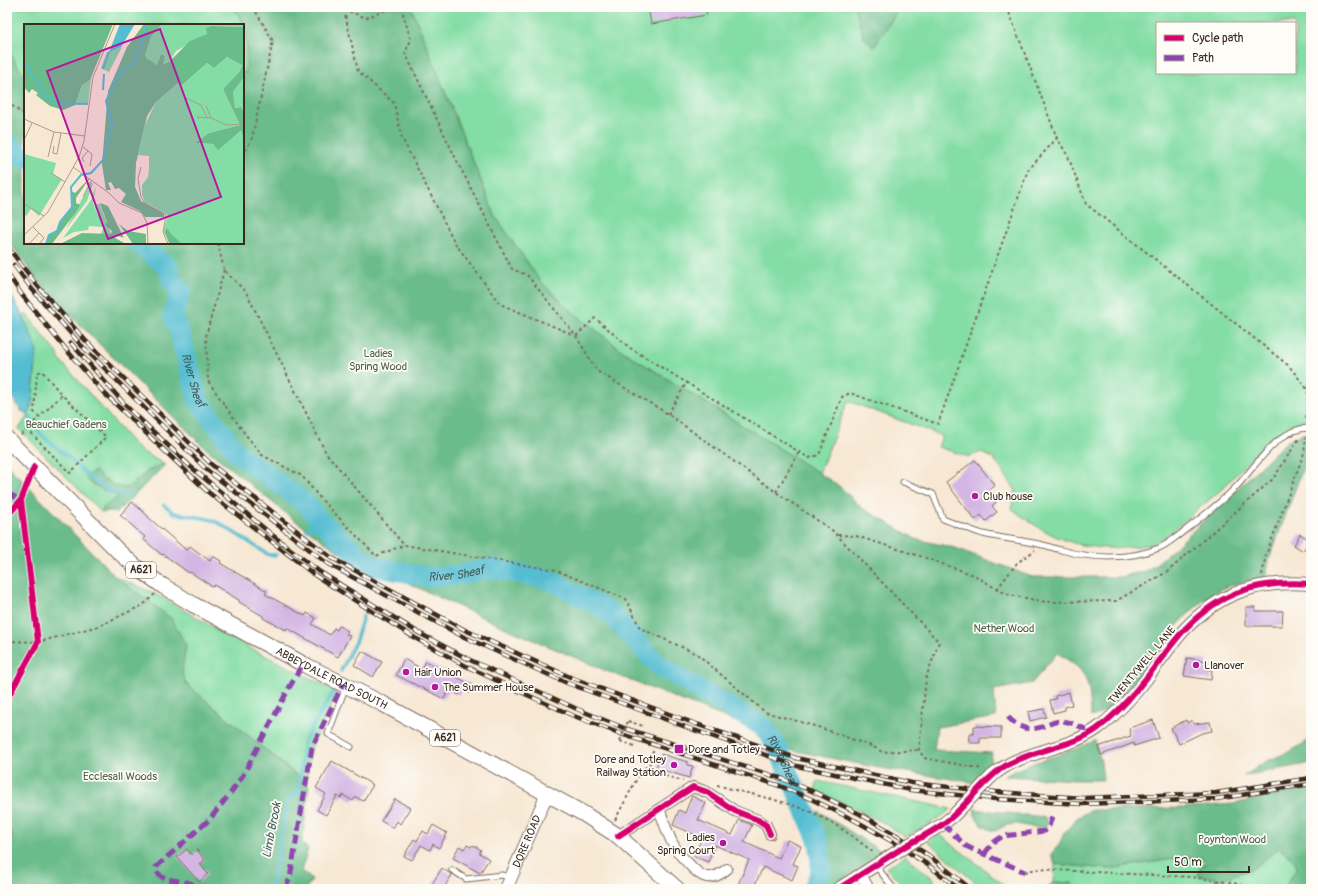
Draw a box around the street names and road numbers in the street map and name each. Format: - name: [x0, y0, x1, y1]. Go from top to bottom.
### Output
- road number: A621: [126, 562, 156, 578]
- street label: TWENTYWELL LANE: [1106, 623, 1179, 707]
- street label: ABBEYDALE ROAD SOUTH: [274, 644, 390, 712]
- road number: A621: [430, 730, 460, 746]
- street label: DORE ROAD: [510, 813, 544, 869]

